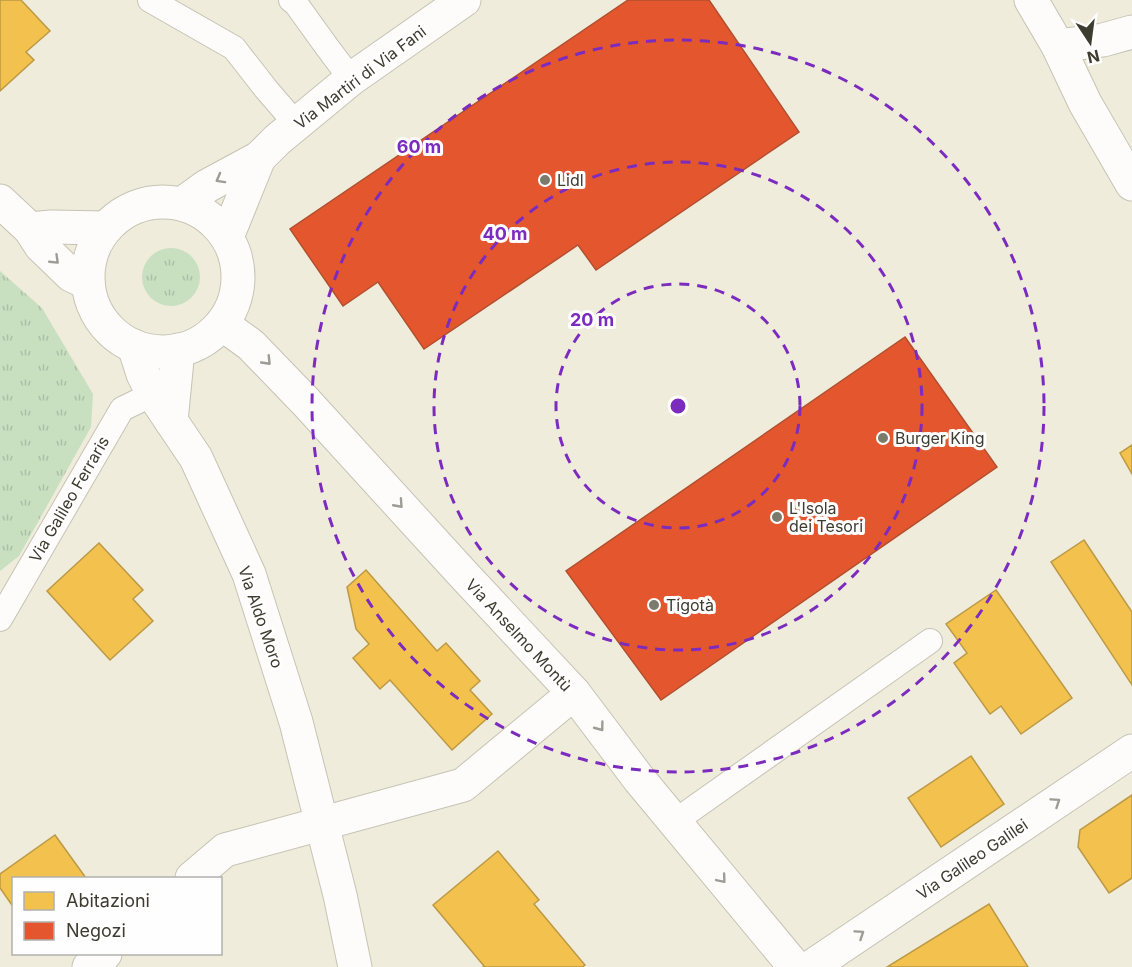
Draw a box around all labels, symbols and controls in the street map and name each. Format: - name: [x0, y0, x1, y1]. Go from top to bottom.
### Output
- north arrow: [1060, 12, 1120, 72]
- street label: Via Martiri di Via Fani: [290, 21, 430, 133]
- text: N: [1085, 45, 1102, 68]
- text: 60 m: [397, 136, 441, 157]
- place label: Lidl: [557, 170, 584, 190]
- one-way arrow: [216, 172, 226, 183]
- marker: Lidl: [538, 173, 552, 187]
- text: 40 m: [483, 223, 528, 244]
- one-way arrow: [49, 253, 59, 264]
- text: 20 m: [570, 309, 614, 330]
- one-way arrow: [260, 355, 271, 365]
- centre of rings: [668, 396, 688, 416]
- place label: Burger King: [895, 428, 985, 448]
- marker: Burger King: [876, 431, 890, 445]
- street label: Via Galileo Ferraris: [25, 432, 113, 566]
- one-way arrow: [392, 497, 403, 508]
- place label: L'Isola dei Tesori: [789, 498, 863, 536]
- marker: L'Isola dei Tesori: [770, 510, 784, 524]
- street label: Via Aldo Moro: [234, 563, 288, 671]
- street label: Via Anselmo Montù: [462, 574, 576, 696]
- place label: Tigotà: [666, 595, 714, 615]
- marker: Tigotà: [647, 598, 661, 612]
- one-way arrow: [592, 721, 603, 732]
- one-way arrow: [1049, 798, 1060, 809]
- street label: Via Galileo Galilei: [912, 814, 1032, 904]
- one-way arrow: [714, 872, 725, 883]
- legend: [12, 877, 222, 955]
- text: Abitazioni: [66, 890, 150, 911]
- text: Negozi: [66, 920, 126, 941]
- one-way arrow: [853, 930, 864, 941]

